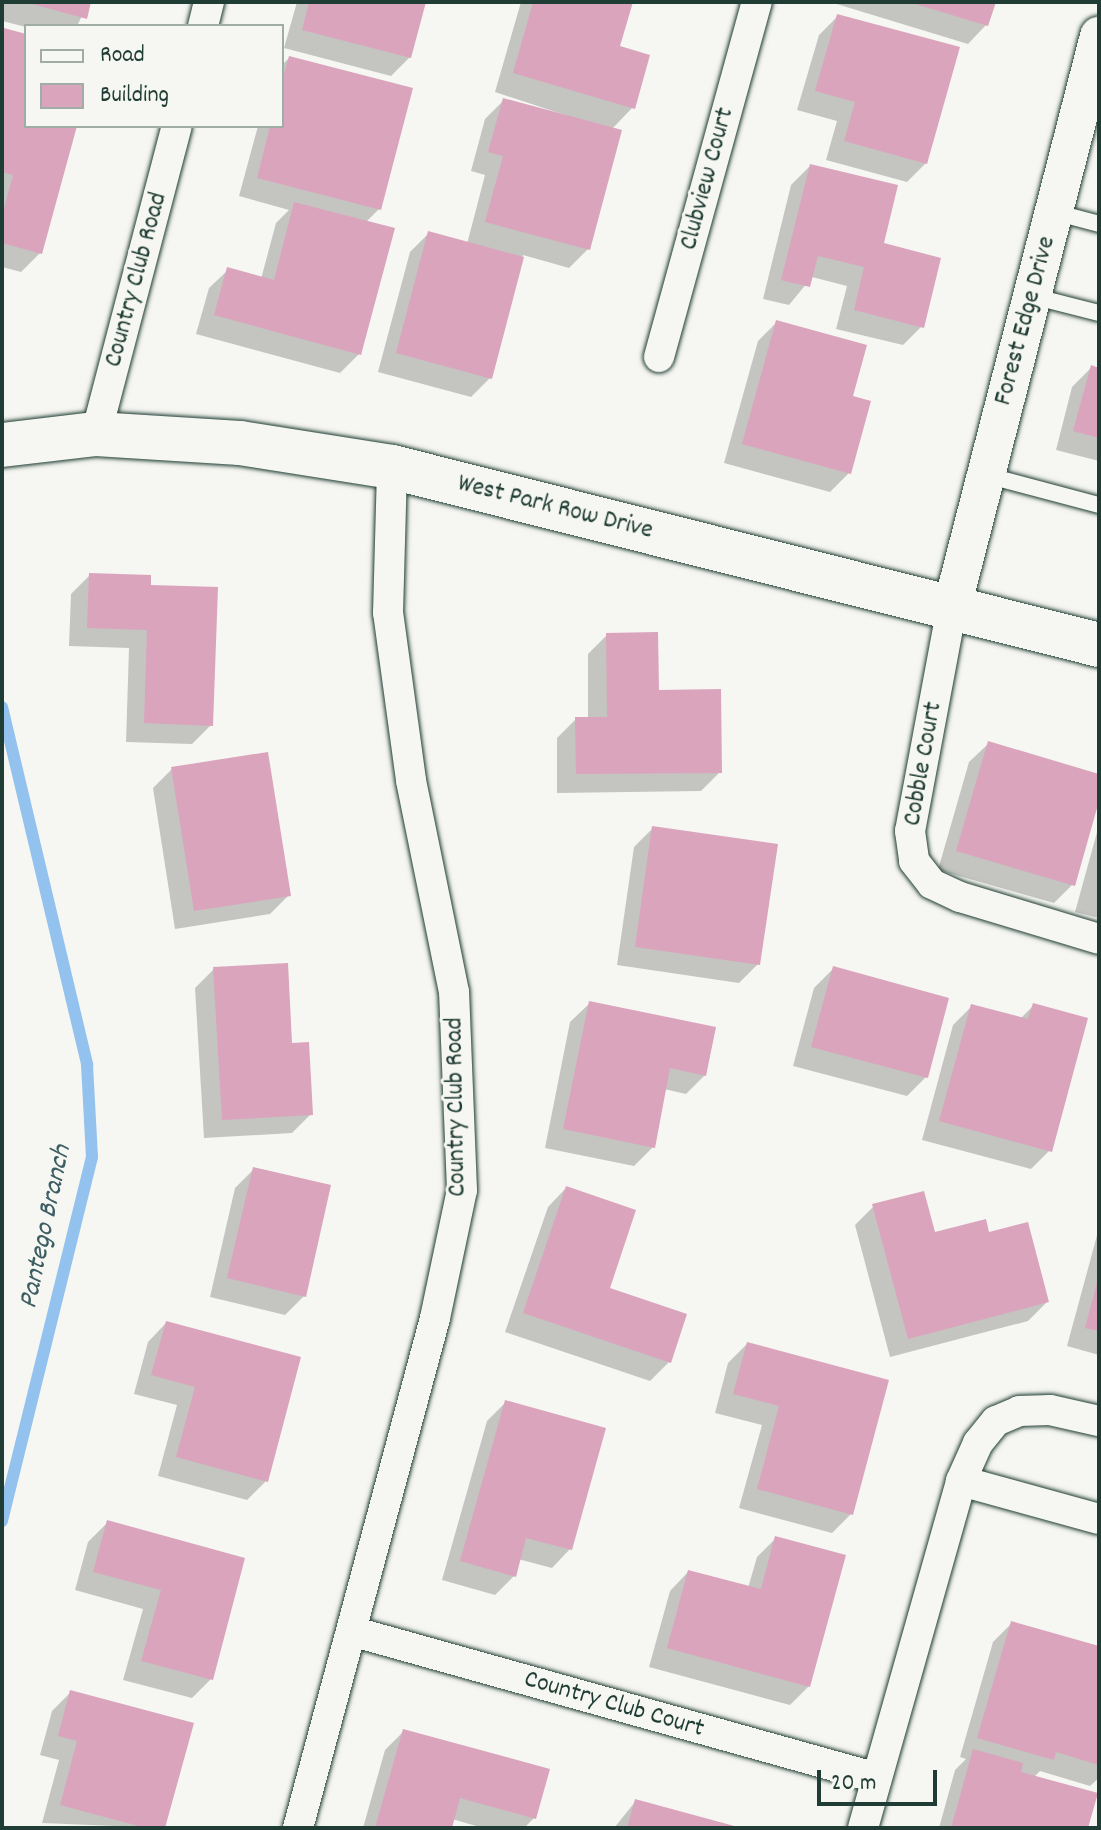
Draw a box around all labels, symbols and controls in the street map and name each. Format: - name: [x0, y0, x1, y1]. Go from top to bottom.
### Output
- legend: [24, 24, 284, 128]
- text: Road: [100, 39, 145, 73]
- text: Building: [100, 79, 169, 113]
- street label: Clubview Court: [674, 104, 742, 254]
- street label: Country Club Road: [99, 189, 175, 371]
- street label: Forest Edge Drive: [988, 233, 1064, 409]
- street label: West Park Row Drive: [454, 469, 656, 547]
- street label: Cobble Court: [898, 700, 950, 828]
- street label: Country Club Road: [440, 1017, 474, 1197]
- water label: Pantego Branch: [13, 1142, 81, 1312]
- street label: Country Club Court: [520, 1664, 708, 1746]
- scale bar: [821, 1754, 941, 1804]
- text: 20 m: [831, 1767, 877, 1801]

